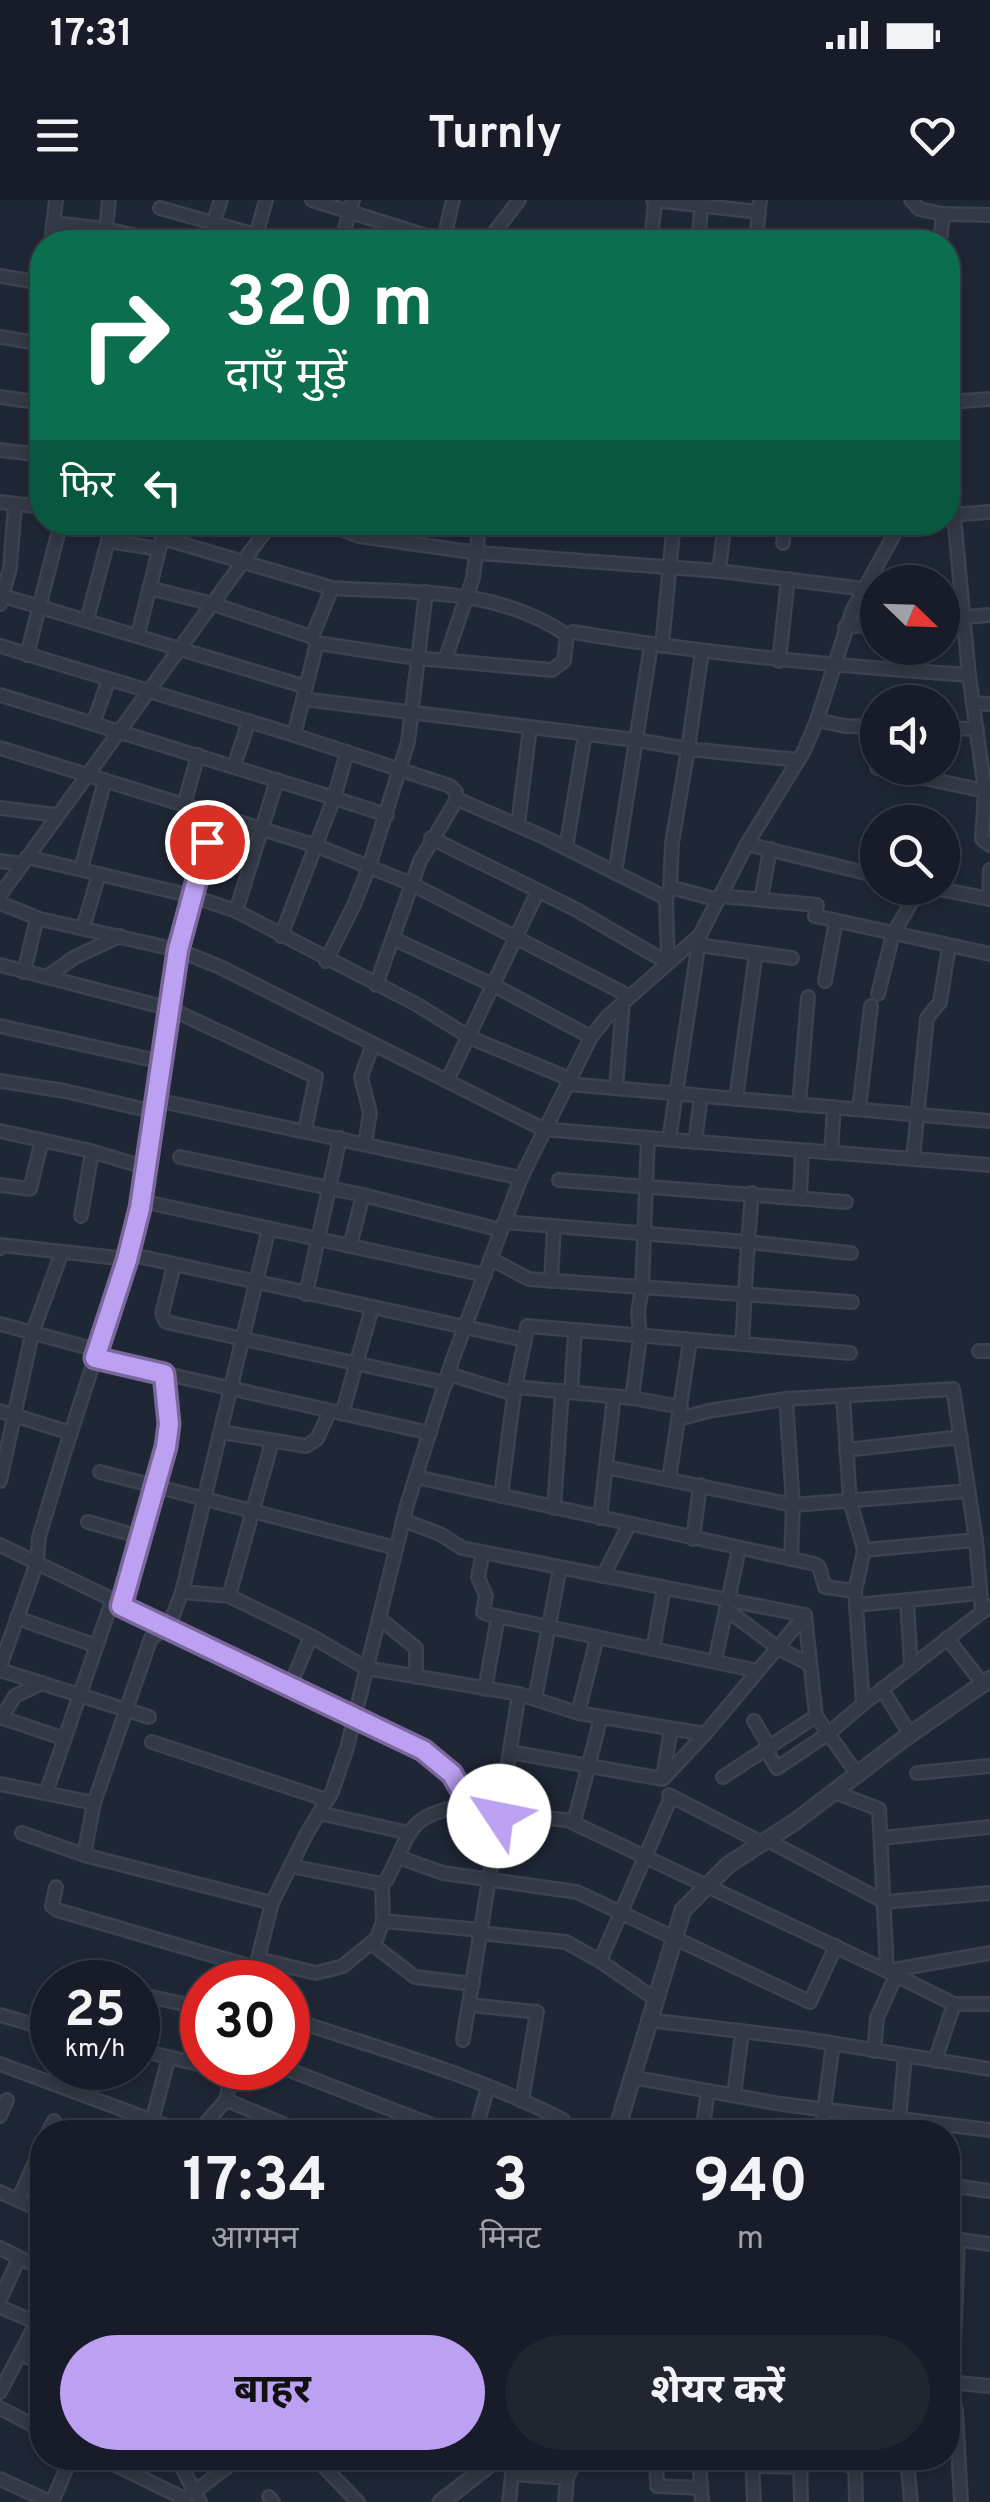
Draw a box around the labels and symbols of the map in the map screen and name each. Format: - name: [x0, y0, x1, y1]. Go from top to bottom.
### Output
- north arrow: [860, 565, 960, 665]
- pin: [165, 800, 250, 885]
- position arrow: [447, 1764, 551, 1868]
- speed limit sign: 30: [180, 1960, 310, 2090]

